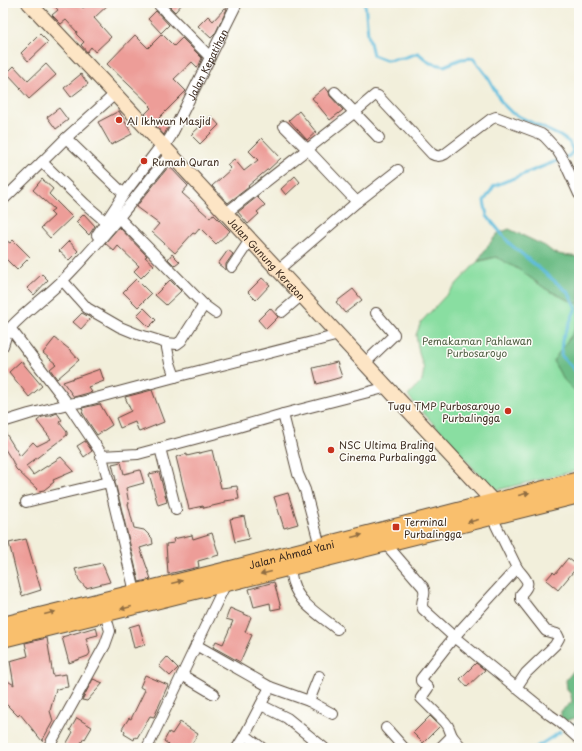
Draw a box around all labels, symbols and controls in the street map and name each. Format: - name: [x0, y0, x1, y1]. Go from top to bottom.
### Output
- street label: Jalan Kepatihan: [183, 26, 231, 103]
- place label: Al Ikhwan Masjid: [127, 113, 211, 128]
- marker: Al Ikhwan Masjid: [114, 115, 124, 125]
- place label: Rumah Quran: [152, 154, 219, 169]
- marker: Rumah Quran: [139, 156, 149, 166]
- street label: Jalan Gunung Keraton: [225, 213, 310, 303]
- park label: Pemakaman Pahlawan Purbosaroyo: [422, 333, 532, 361]
- place label: Tugu TMP Purbosaroyo Purbalingga: [388, 398, 501, 425]
- marker: Tugu TMP Purbosaroyo Purbalingga: [503, 406, 513, 416]
- place label: NSC Ultima Braling Cinema Purbalingga: [339, 437, 437, 464]
- marker: NSC Ultima Braling Cinema Purbalingga: [326, 445, 336, 455]
- one-way arrow: [517, 491, 530, 497]
- place label: Terminal Purbalingga: [404, 514, 463, 541]
- one-way arrow: [467, 519, 479, 525]
- marker: Terminal Purbalingga: [391, 522, 401, 532]
- one-way arrow: [351, 533, 363, 539]
- street label: Jalan Ahmad Yani: [247, 535, 336, 572]
- one-way arrow: [259, 571, 272, 577]
- one-way arrow: [170, 579, 183, 585]
- one-way arrow: [120, 605, 132, 611]
- one-way arrow: [44, 610, 57, 616]

